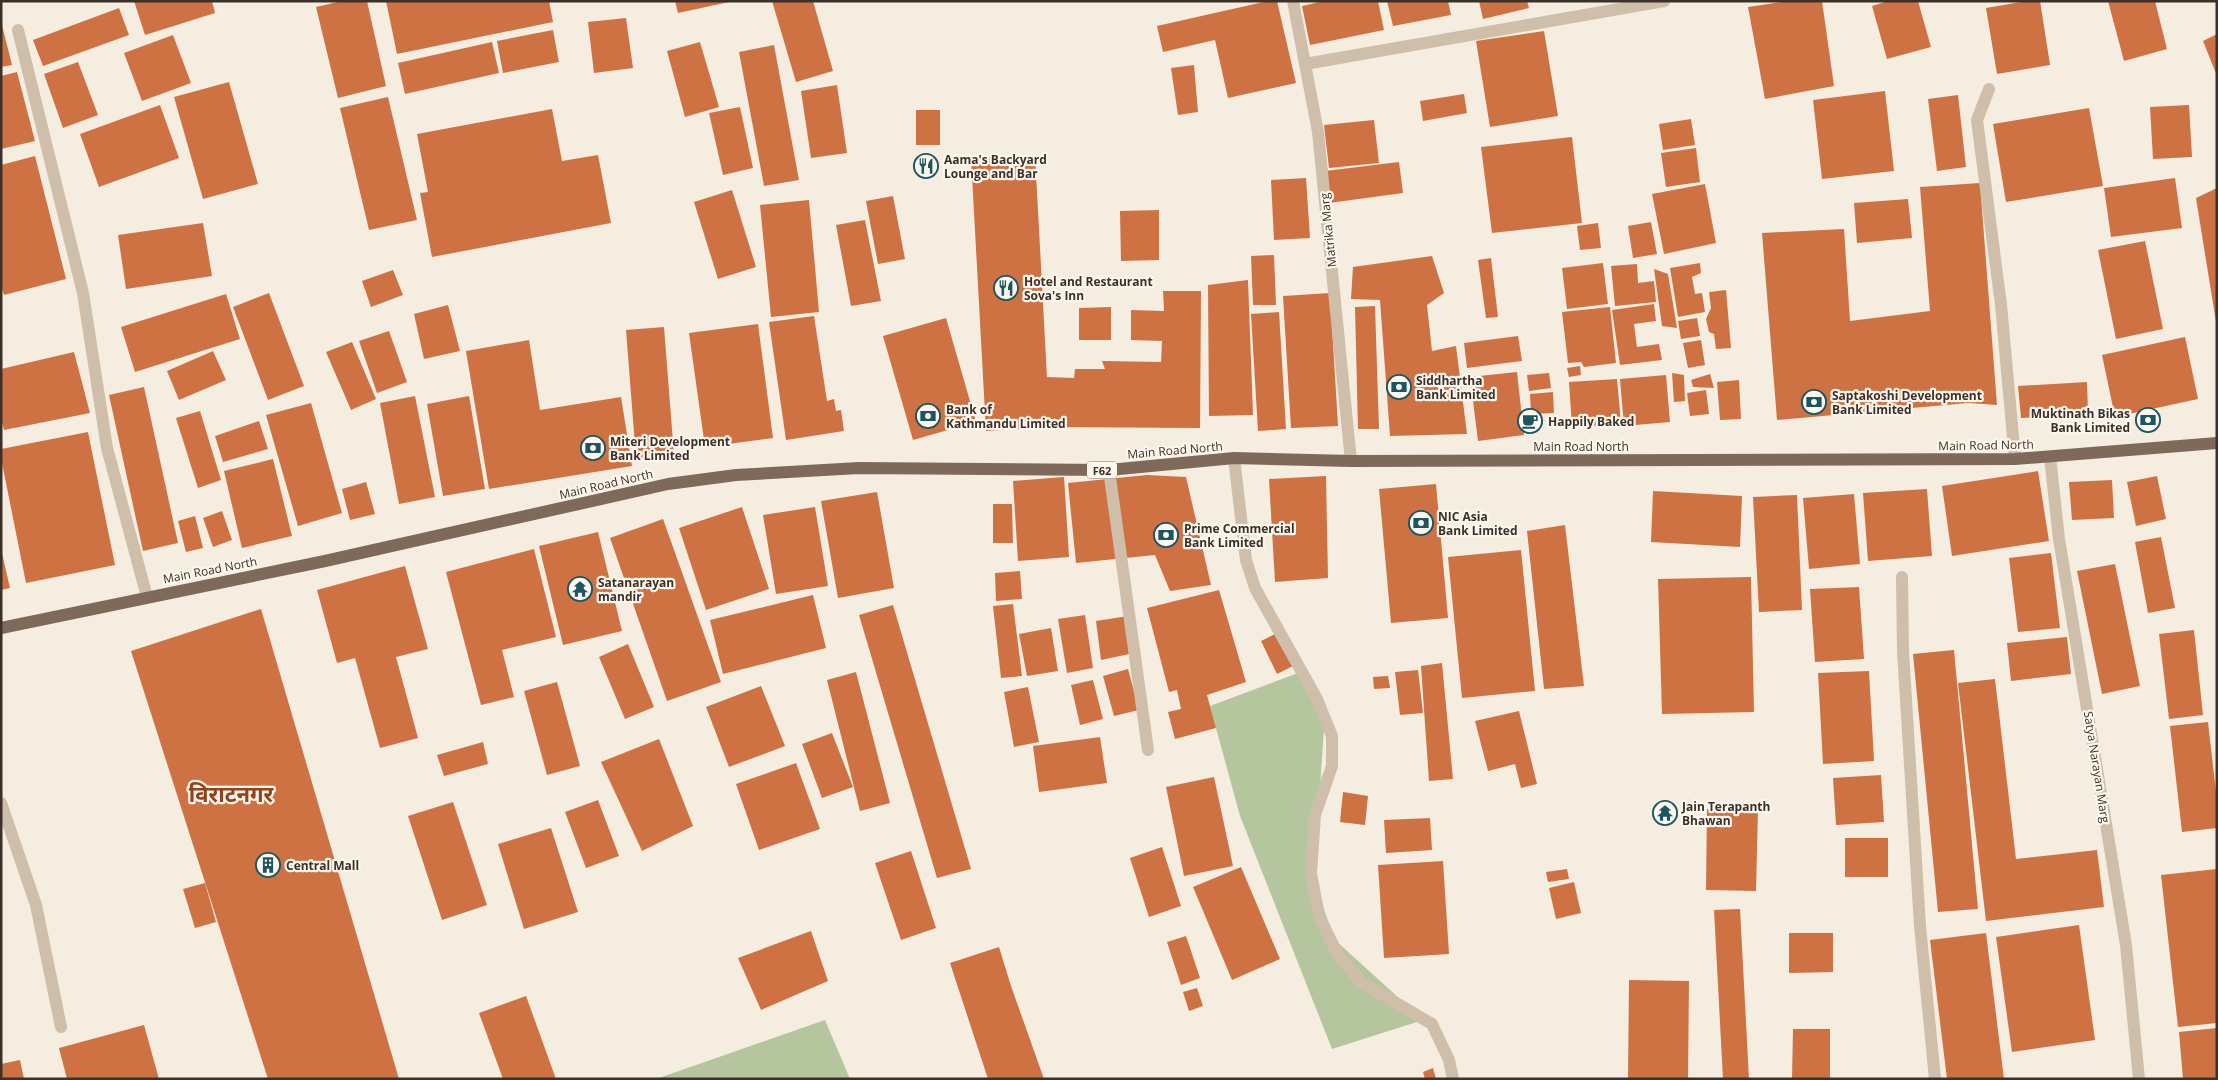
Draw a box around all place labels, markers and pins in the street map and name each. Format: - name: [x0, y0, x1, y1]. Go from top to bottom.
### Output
- place label: Aama's Backyard Lounge and Bar: [944, 151, 1047, 182]
- restaurant icon: Aama's Backyard Lounge and Bar: [913, 153, 939, 179]
- place label: Hotel and Restaurant Sova's Inn: [1024, 273, 1153, 304]
- restaurant icon: Hotel and Restaurant Sova's Inn: [993, 275, 1019, 301]
- place label: Siddhartha Bank Limited: [1416, 372, 1496, 403]
- bank icon: Siddhartha Bank Limited: [1386, 374, 1412, 400]
- place label: Saptakoshi Development Bank Limited: [1832, 387, 1982, 418]
- bank icon: Saptakoshi Development Bank Limited: [1801, 389, 1827, 415]
- place label: Bank of Kathmandu Limited: [946, 401, 1066, 432]
- bank icon: Bank of Kathmandu Limited: [915, 403, 941, 429]
- place label: Muktinath Bikas Bank Limited: [2031, 405, 2130, 436]
- bank icon: Muktinath Bikas Bank Limited: [2135, 407, 2161, 433]
- cafe icon: Happily Baked: [1517, 408, 1543, 434]
- place label: Happily Baked: [1548, 413, 1634, 430]
- place label: Miteri Development Bank Limited: [610, 433, 730, 464]
- bank icon: Miteri Development Bank Limited: [580, 435, 606, 461]
- place label: NIC Asia Bank Limited: [1438, 508, 1518, 539]
- bank icon: NIC Asia Bank Limited: [1408, 510, 1434, 536]
- place label: Prime Commercial Bank Limited: [1184, 520, 1295, 551]
- bank icon: Prime Commercial Bank Limited: [1153, 522, 1179, 548]
- place label: Satanarayan mandir: [598, 574, 674, 605]
- temple icon: Satanarayan mandir: [567, 576, 593, 602]
- place label: Jain Terapanth Bhawan: [1681, 798, 1770, 829]
- temple icon: Jain Terapanth Bhawan: [1652, 800, 1678, 826]
- building icon: Central Mall: [255, 852, 281, 878]
- place label: Central Mall: [286, 857, 359, 874]

